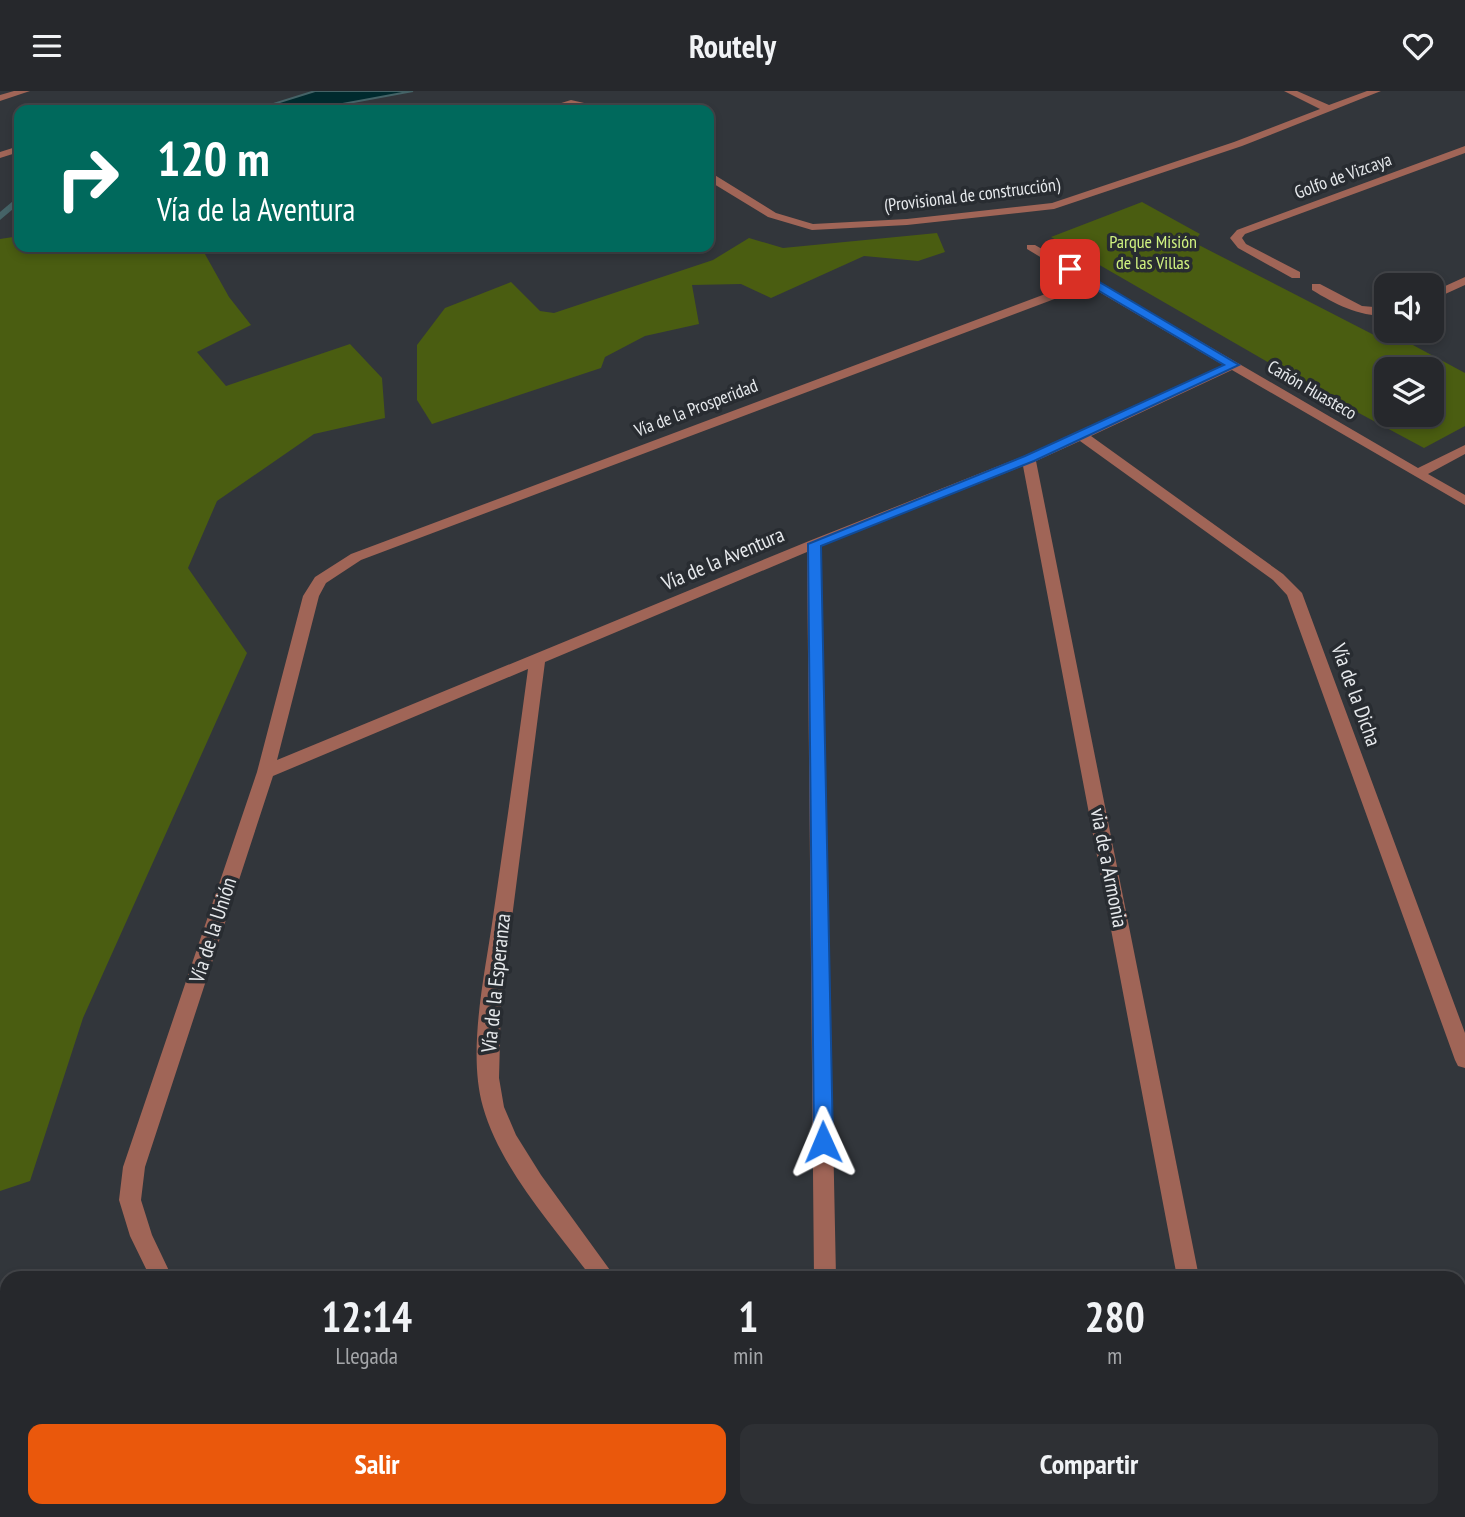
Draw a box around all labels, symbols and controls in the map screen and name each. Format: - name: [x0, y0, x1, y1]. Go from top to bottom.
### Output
- text: Routely: [689, 25, 776, 67]
- icon: menu: [28, 27, 66, 65]
- icon: heart: [1399, 27, 1437, 65]
- text: 120 m: [157, 126, 270, 190]
- icon: right: [42, 133, 133, 224]
- street label: Golfo de Vizcaya: [1291, 147, 1394, 204]
- street label: (Provisional de construcción): [883, 172, 1062, 217]
- text: Vía de la Aventura: [157, 188, 355, 230]
- park label: Parque Misión de las Villas: [1109, 230, 1197, 274]
- pin: [1040, 239, 1100, 299]
- icon: arrive: [1051, 250, 1089, 288]
- map controls: [1374, 273, 1444, 427]
- button: sound: [1374, 273, 1444, 343]
- street label: Cañón Huasteco: [1263, 355, 1361, 424]
- button: layers: [1374, 357, 1444, 427]
- street label: Vía de la Prosperidad: [630, 373, 761, 442]
- street label: Vía de la Aventura: [657, 521, 788, 597]
- street label: Vía de la Dicha: [1325, 639, 1387, 750]
- street label: via de a Armonia: [1085, 806, 1134, 930]
- street label: Vía de la Unión: [182, 874, 242, 987]
- street label: Vía de la Esperanza: [475, 912, 516, 1055]
- position arrow: [786, 1105, 860, 1179]
- text: 12:14: [321, 1289, 412, 1344]
- text: 1: [738, 1289, 758, 1344]
- text: 280: [1085, 1289, 1145, 1344]
- text: Llegada: [335, 1341, 398, 1370]
- text: min: [733, 1341, 763, 1370]
- text: m: [1107, 1341, 1122, 1370]
- button: Salir: [28, 1424, 726, 1504]
- button: Compartir: [740, 1424, 1438, 1504]

